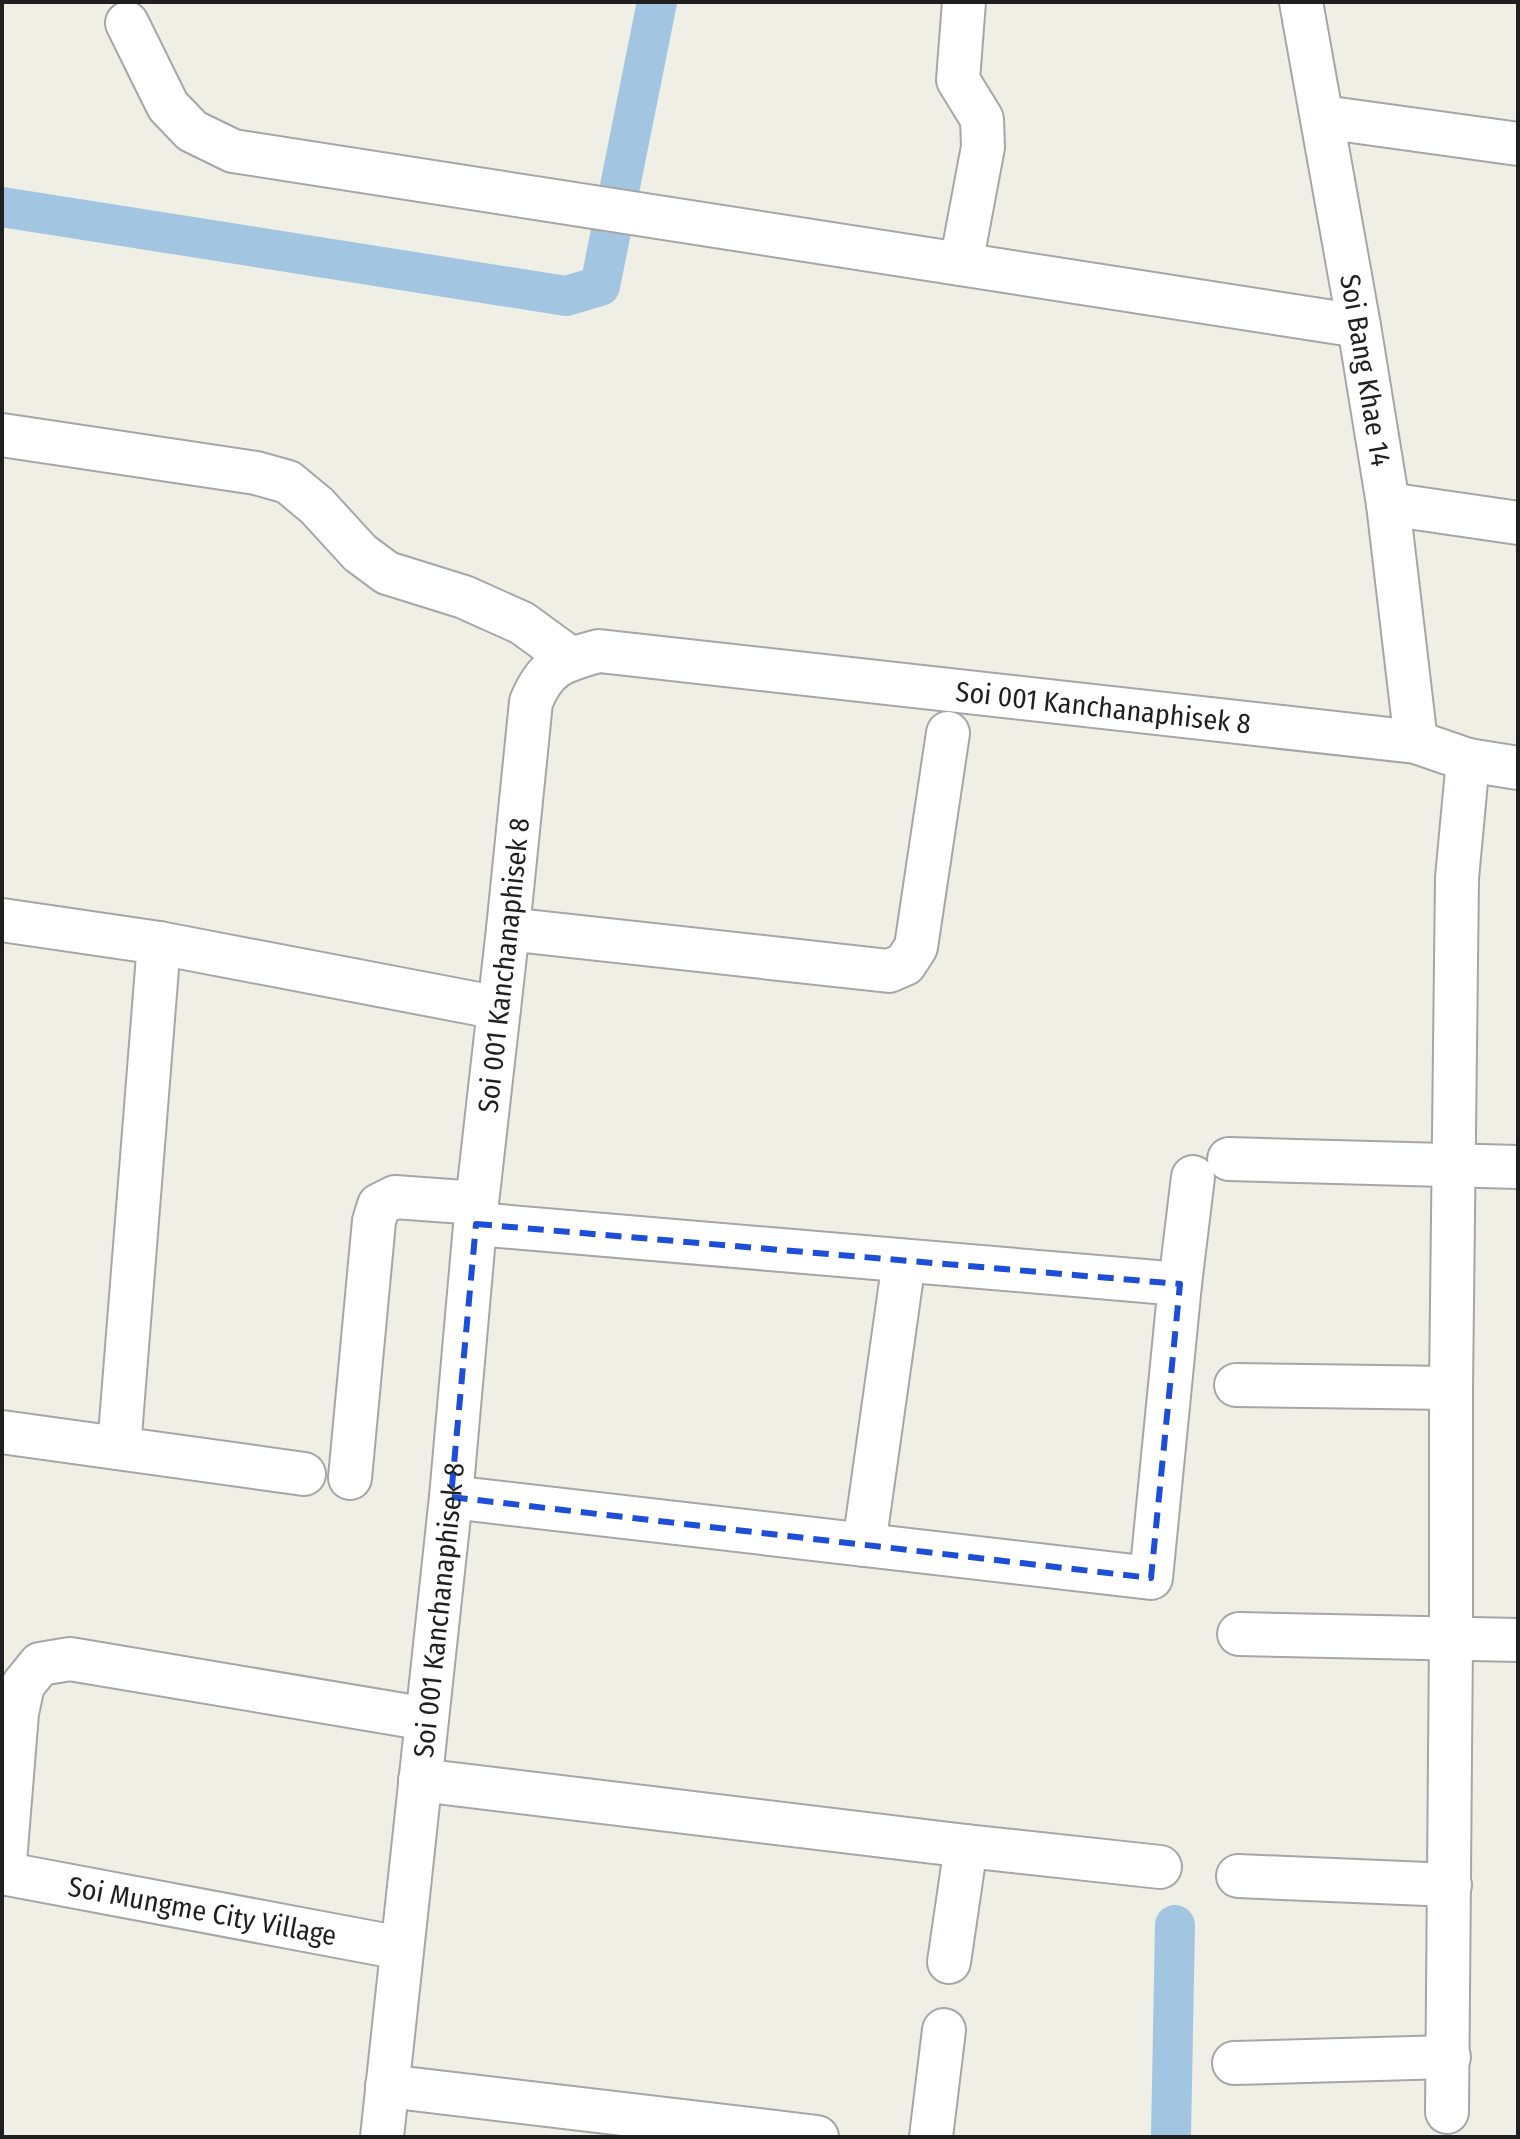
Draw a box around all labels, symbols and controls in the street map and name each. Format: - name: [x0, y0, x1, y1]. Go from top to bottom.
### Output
- street label: Soi Bang Khae 14: [1333, 272, 1398, 469]
- street label: Soi 001 Kanchanaphisek 8: [954, 675, 1253, 740]
- street label: Soi 001 Kanchanaphisek 8: [471, 816, 536, 1115]
- street label: Soi 001 Kanchanaphisek 8: [407, 1461, 471, 1759]
- street label: Soi Mungme City Village: [66, 1870, 339, 1953]

